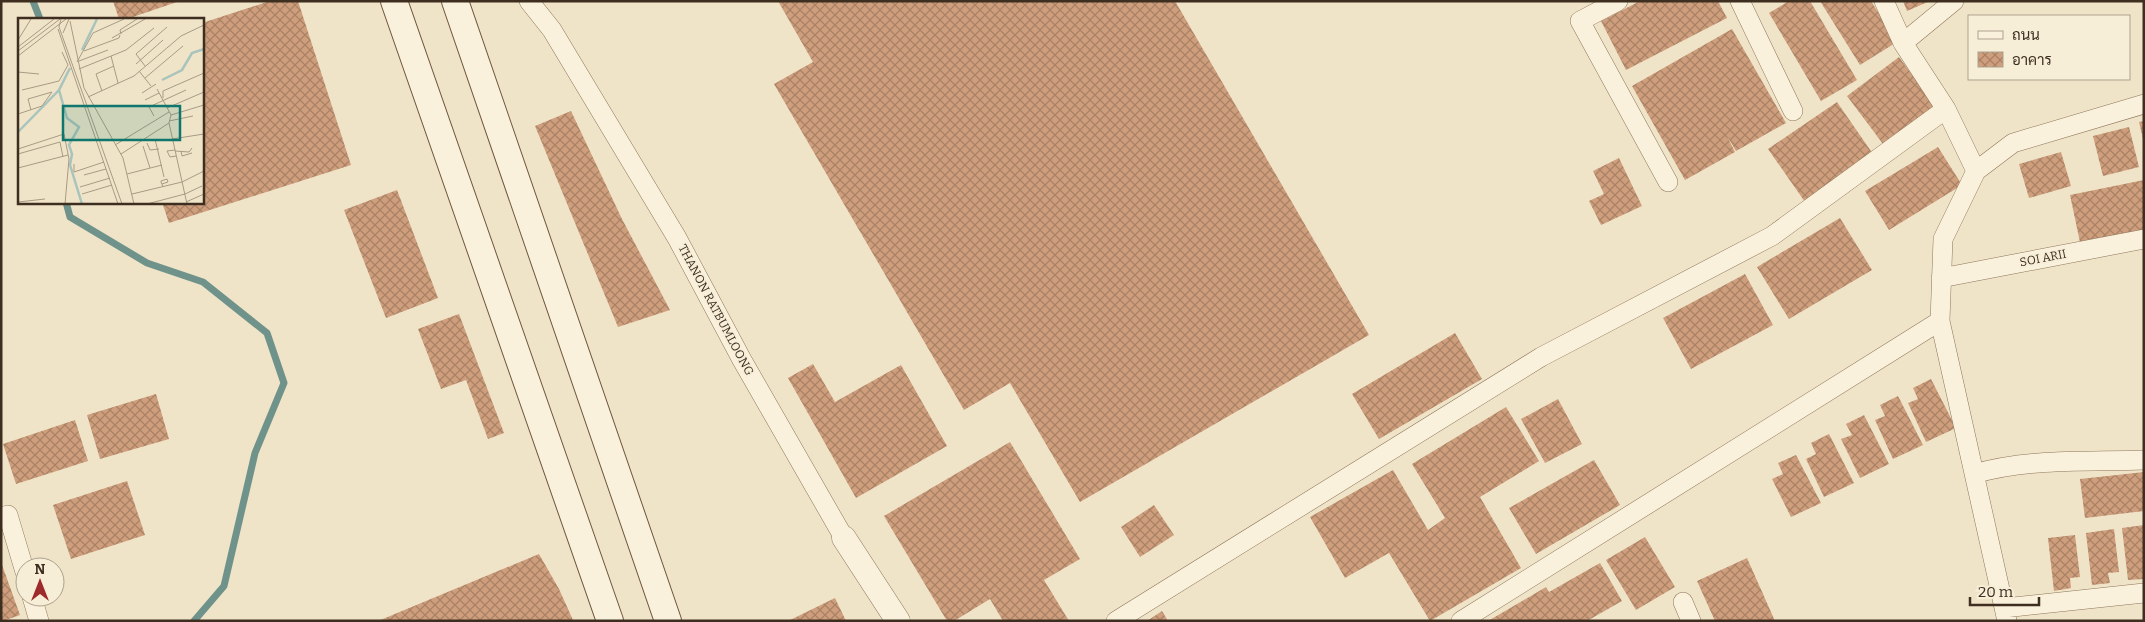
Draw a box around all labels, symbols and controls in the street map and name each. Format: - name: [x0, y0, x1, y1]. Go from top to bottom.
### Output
- legend: [1968, 15, 2130, 80]
- inset map: [18, 18, 204, 204]
- text: ถนน: [2012, 26, 2040, 44]
- text: อาคาร: [2012, 51, 2052, 69]
- street label: THANON RATBUMLOONG: [675, 242, 757, 378]
- street label: SOI ARII: [2018, 247, 2068, 269]
- north arrow: [15, 557, 65, 607]
- text: N: [35, 561, 46, 578]
- scale bar: [1970, 574, 2039, 606]
- text: 20 m: [1978, 583, 2014, 601]

